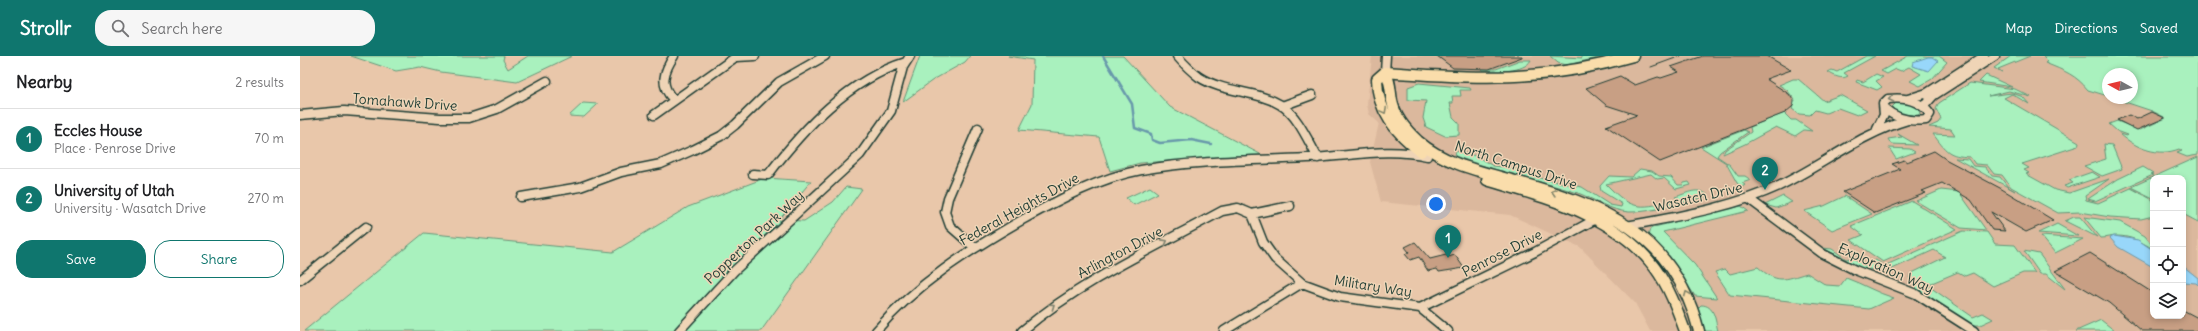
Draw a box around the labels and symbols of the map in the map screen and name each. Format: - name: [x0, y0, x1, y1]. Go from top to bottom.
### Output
- north arrow: [2102, 68, 2138, 104]
- street label: Tomahawk Drive: [352, 89, 458, 115]
- one-way arrow: [1888, 95, 1894, 103]
- one-way arrow: [1380, 107, 1387, 114]
- street label: North Campus Drive: [1453, 137, 1579, 193]
- pin: 2: [1752, 157, 1778, 190]
- street label: Federal Heights Drive: [956, 169, 1082, 249]
- street label: Wasatch Drive: [1652, 178, 1744, 216]
- street label: Popperton Park Way: [700, 186, 808, 288]
- one-way arrow: [1551, 188, 1558, 197]
- your location: [1426, 194, 1446, 214]
- street label: Arlington Drive: [1074, 222, 1166, 282]
- pin: 1: [1435, 225, 1461, 258]
- street label: Penrose Drive: [1459, 225, 1545, 281]
- one-way arrow: [1161, 239, 1168, 247]
- street label: Exploration Way: [1835, 239, 1937, 297]
- street label: Military Way: [1333, 271, 1413, 301]
- one-way arrow: [1684, 290, 1692, 297]
- one-way arrow: [1048, 303, 1055, 311]

